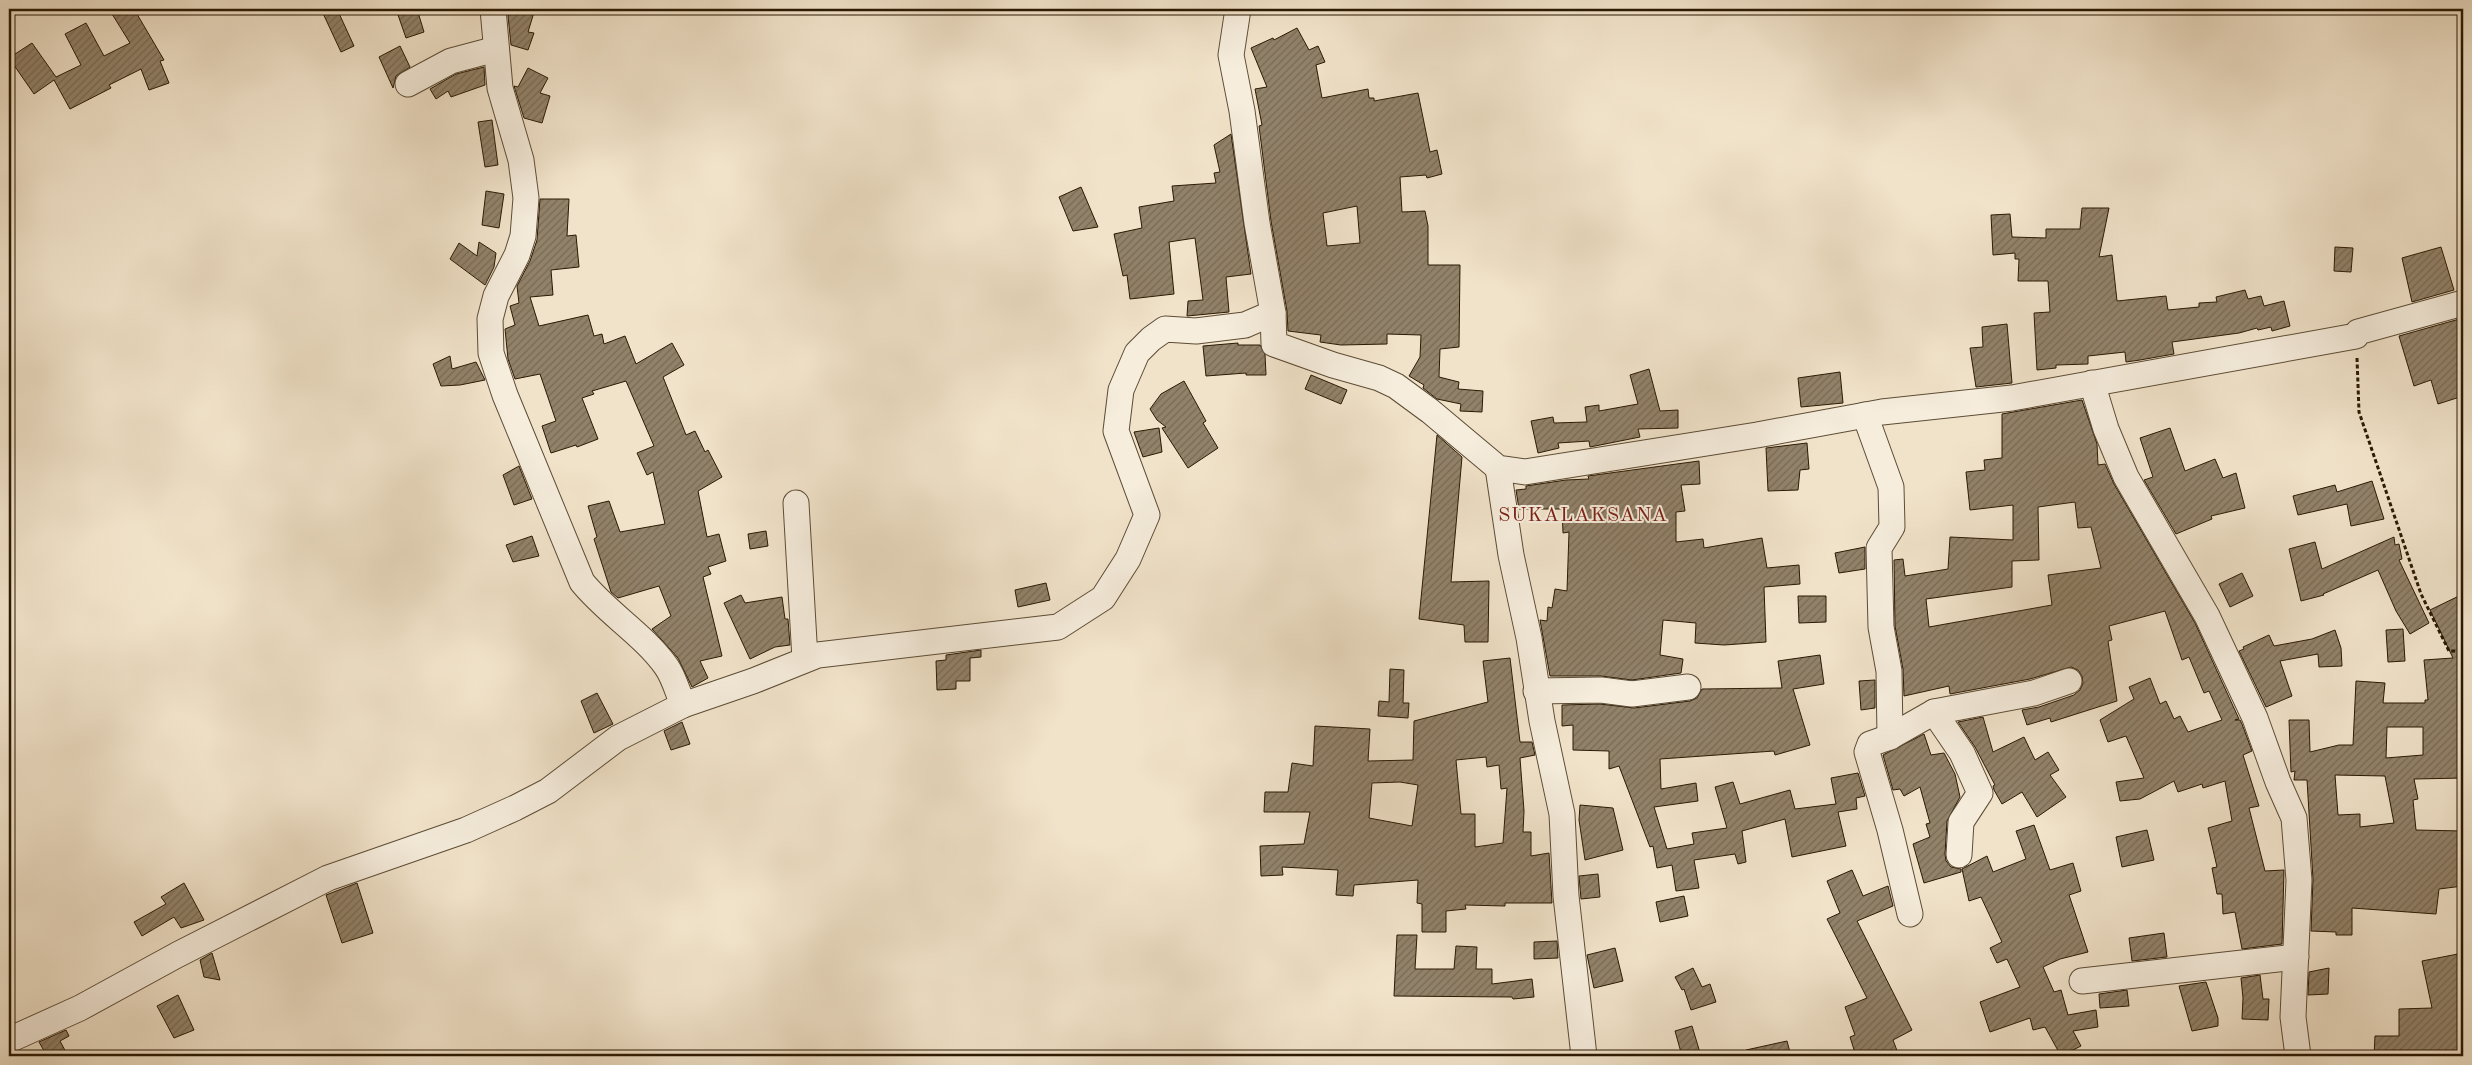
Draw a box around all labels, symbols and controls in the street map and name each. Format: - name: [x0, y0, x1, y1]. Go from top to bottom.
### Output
- district label: SUKALAKSANA: [1498, 506, 1668, 526]

